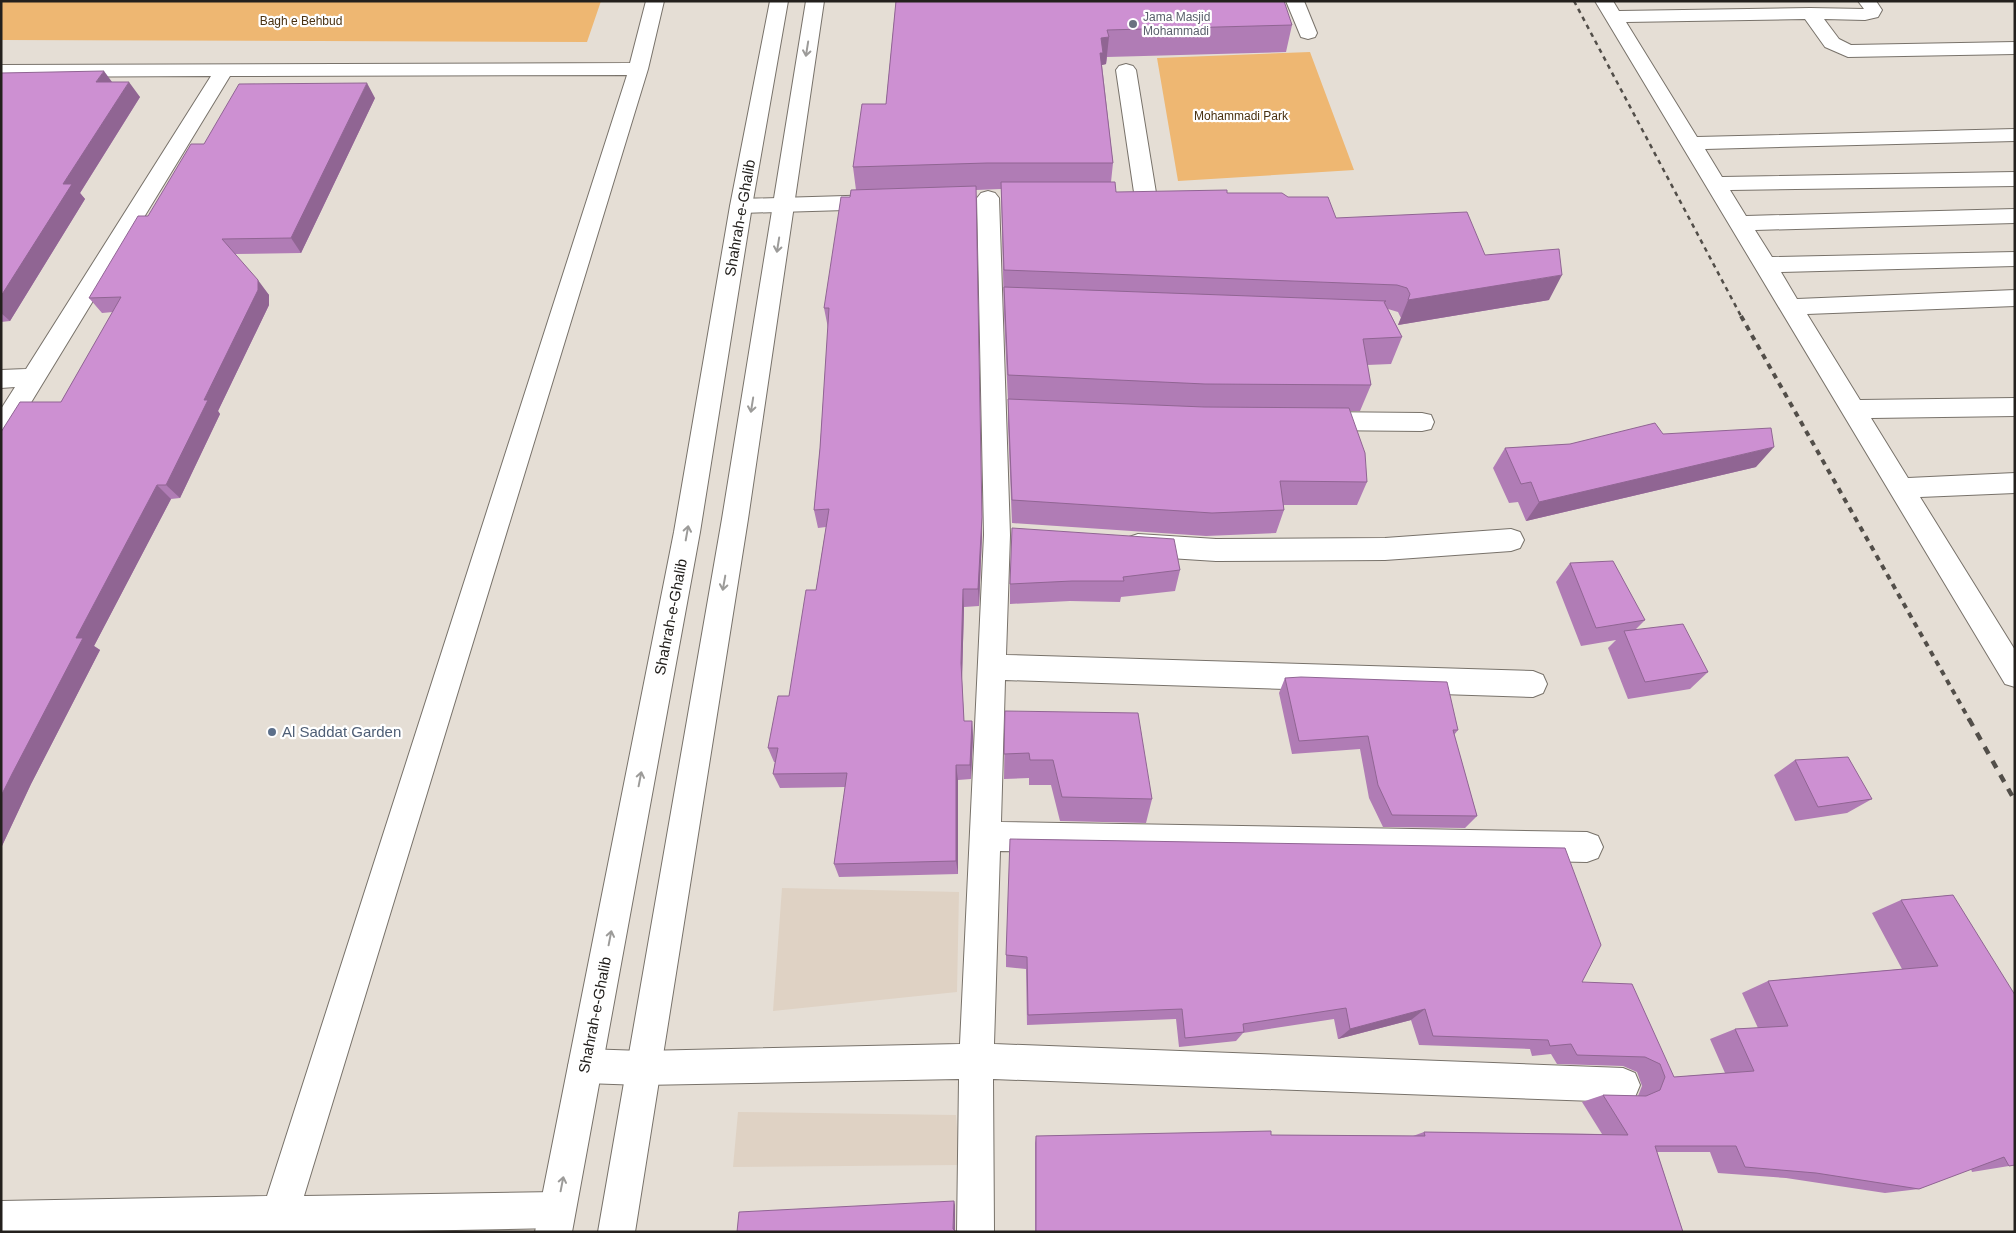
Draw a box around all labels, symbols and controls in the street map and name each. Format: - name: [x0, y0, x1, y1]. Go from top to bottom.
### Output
- place label: Jama Masjid Mohammadi: [1143, 10, 1210, 38]
- park label: Bagh e Behbud: [260, 14, 342, 28]
- marker: Jama Masjid Mohammadi: [1127, 18, 1139, 30]
- one-way arrow: [802, 41, 812, 57]
- park label: Mohammadi Park: [1194, 109, 1289, 123]
- street label: Shahrah-e-Ghalib: [721, 158, 758, 278]
- one-way arrow: [772, 236, 782, 252]
- one-way arrow: [747, 397, 757, 413]
- one-way arrow: [682, 525, 692, 541]
- street label: Shahrah-e-Ghalib: [651, 557, 690, 677]
- one-way arrow: [718, 574, 728, 590]
- place label: Al Saddat Garden: [282, 723, 401, 740]
- marker: Al Saddat Garden: [266, 726, 278, 738]
- one-way arrow: [636, 771, 645, 787]
- one-way arrow: [605, 931, 615, 947]
- street label: Shahrah-e-Ghalib: [575, 955, 614, 1075]
- one-way arrow: [558, 1176, 568, 1192]

